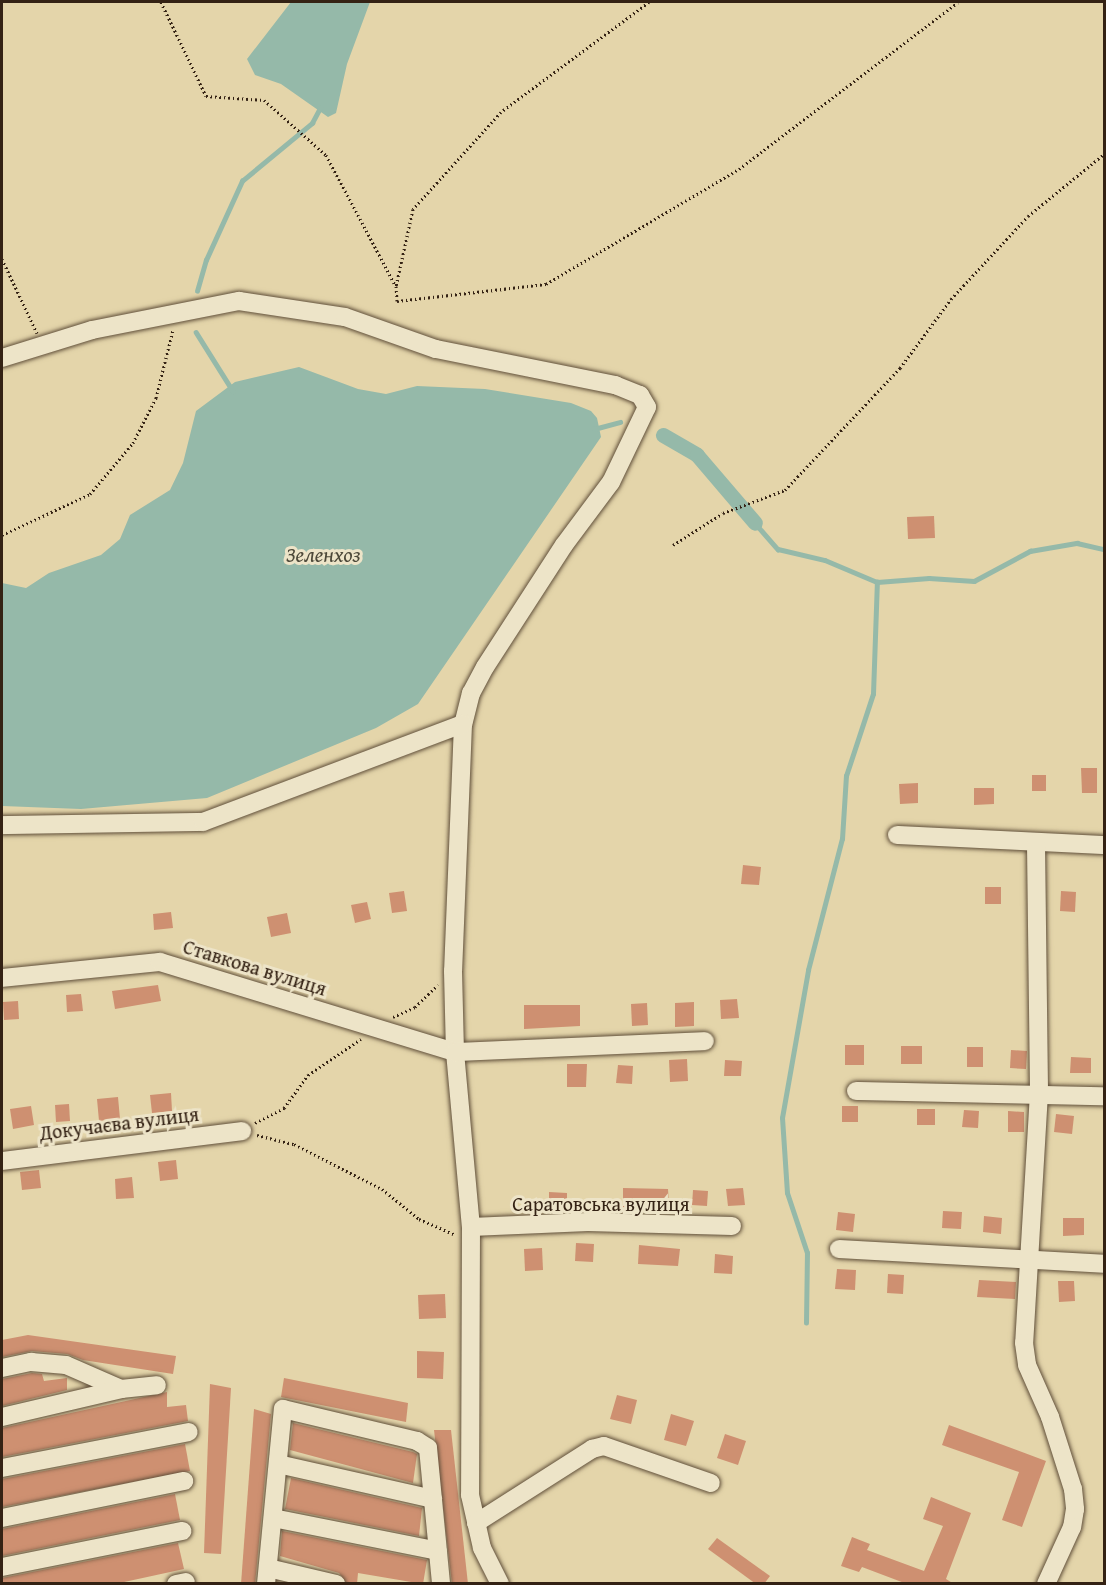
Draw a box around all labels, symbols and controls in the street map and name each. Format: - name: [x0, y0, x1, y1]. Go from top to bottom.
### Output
- water label: Зеленхоз: [286, 542, 360, 568]
- street label: Ставкова вулиця: [180, 934, 330, 1000]
- street label: Докучаєва вулиця: [38, 1101, 200, 1145]
- street label: Саратовська вулиця: [512, 1191, 690, 1215]

